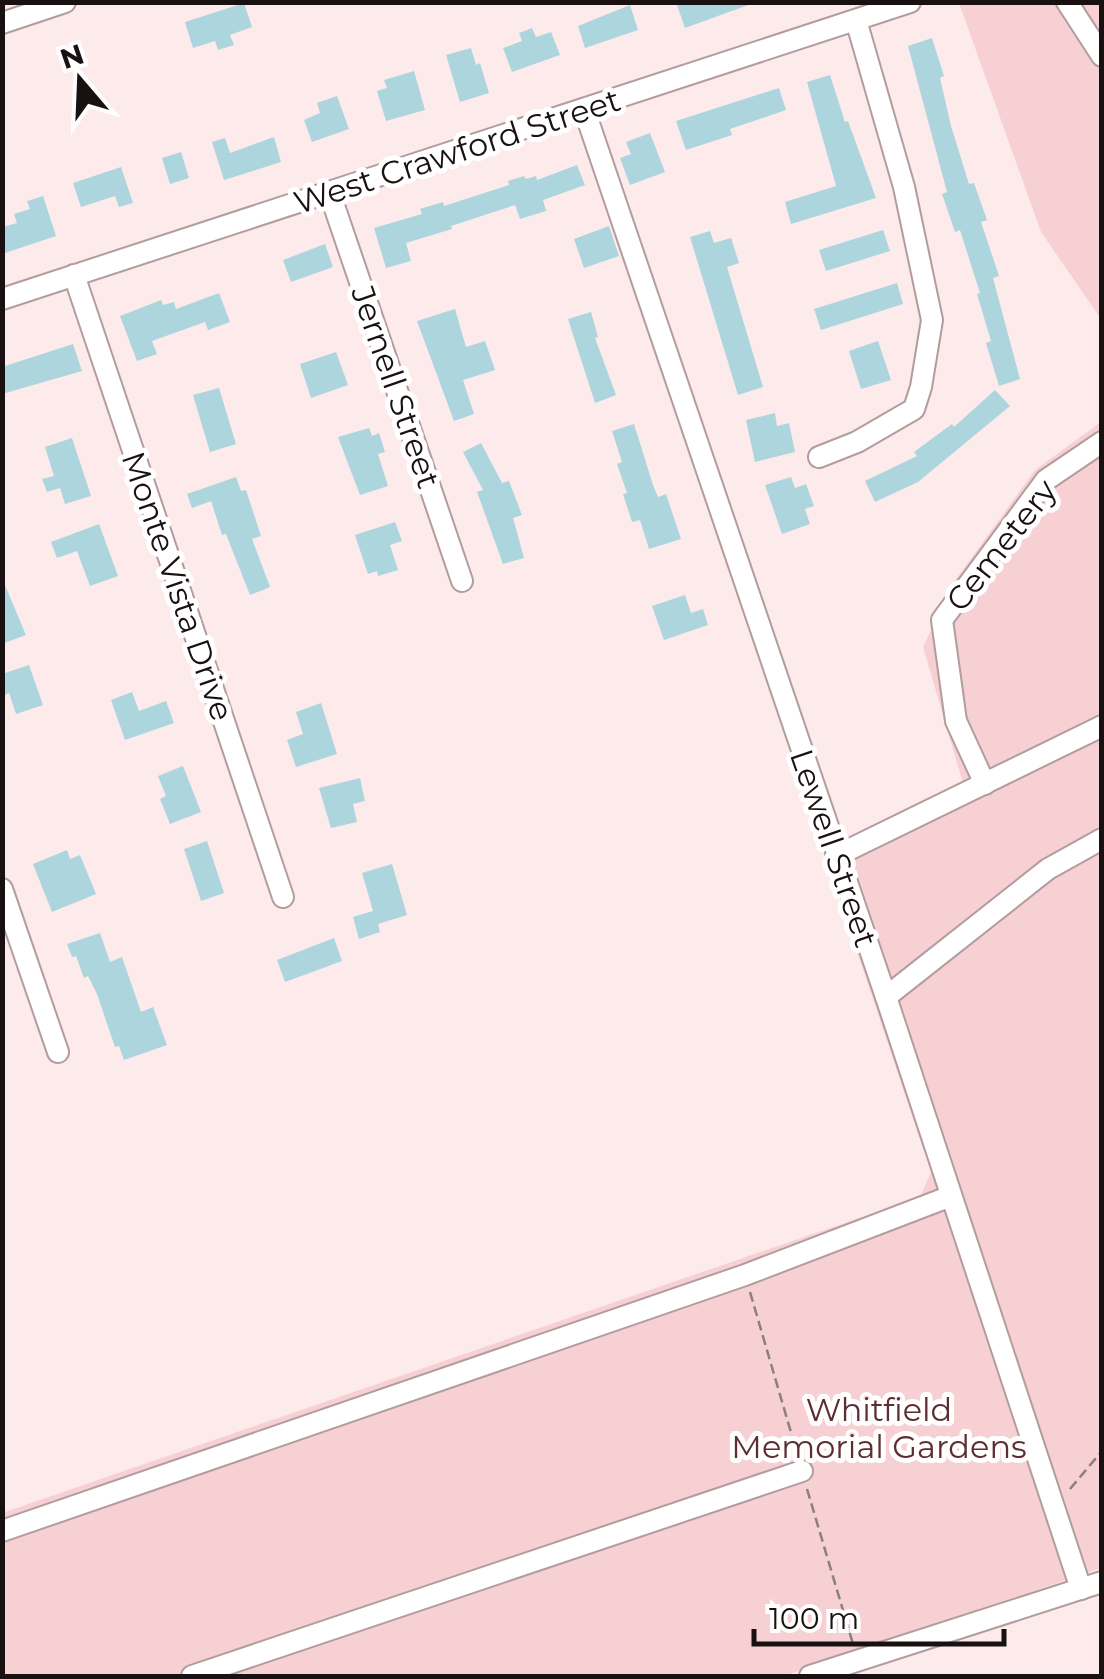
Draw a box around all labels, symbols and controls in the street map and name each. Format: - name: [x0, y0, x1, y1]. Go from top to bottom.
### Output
- north arrow: [30, 30, 130, 130]
- text: N: [56, 37, 88, 76]
- street label: West Crawford Street: [289, 80, 625, 222]
- street label: Jernell Street: [343, 280, 449, 493]
- street label: Monte Vista Drive: [114, 446, 242, 726]
- street label: Cemetery: [938, 471, 1065, 619]
- street label: Lewell Street: [782, 744, 886, 952]
- park label: Whitfield Memorial Gardens: [731, 1390, 1027, 1466]
- scale bar: [754, 1584, 1004, 1646]
- text: 100 m: [769, 1600, 859, 1637]

